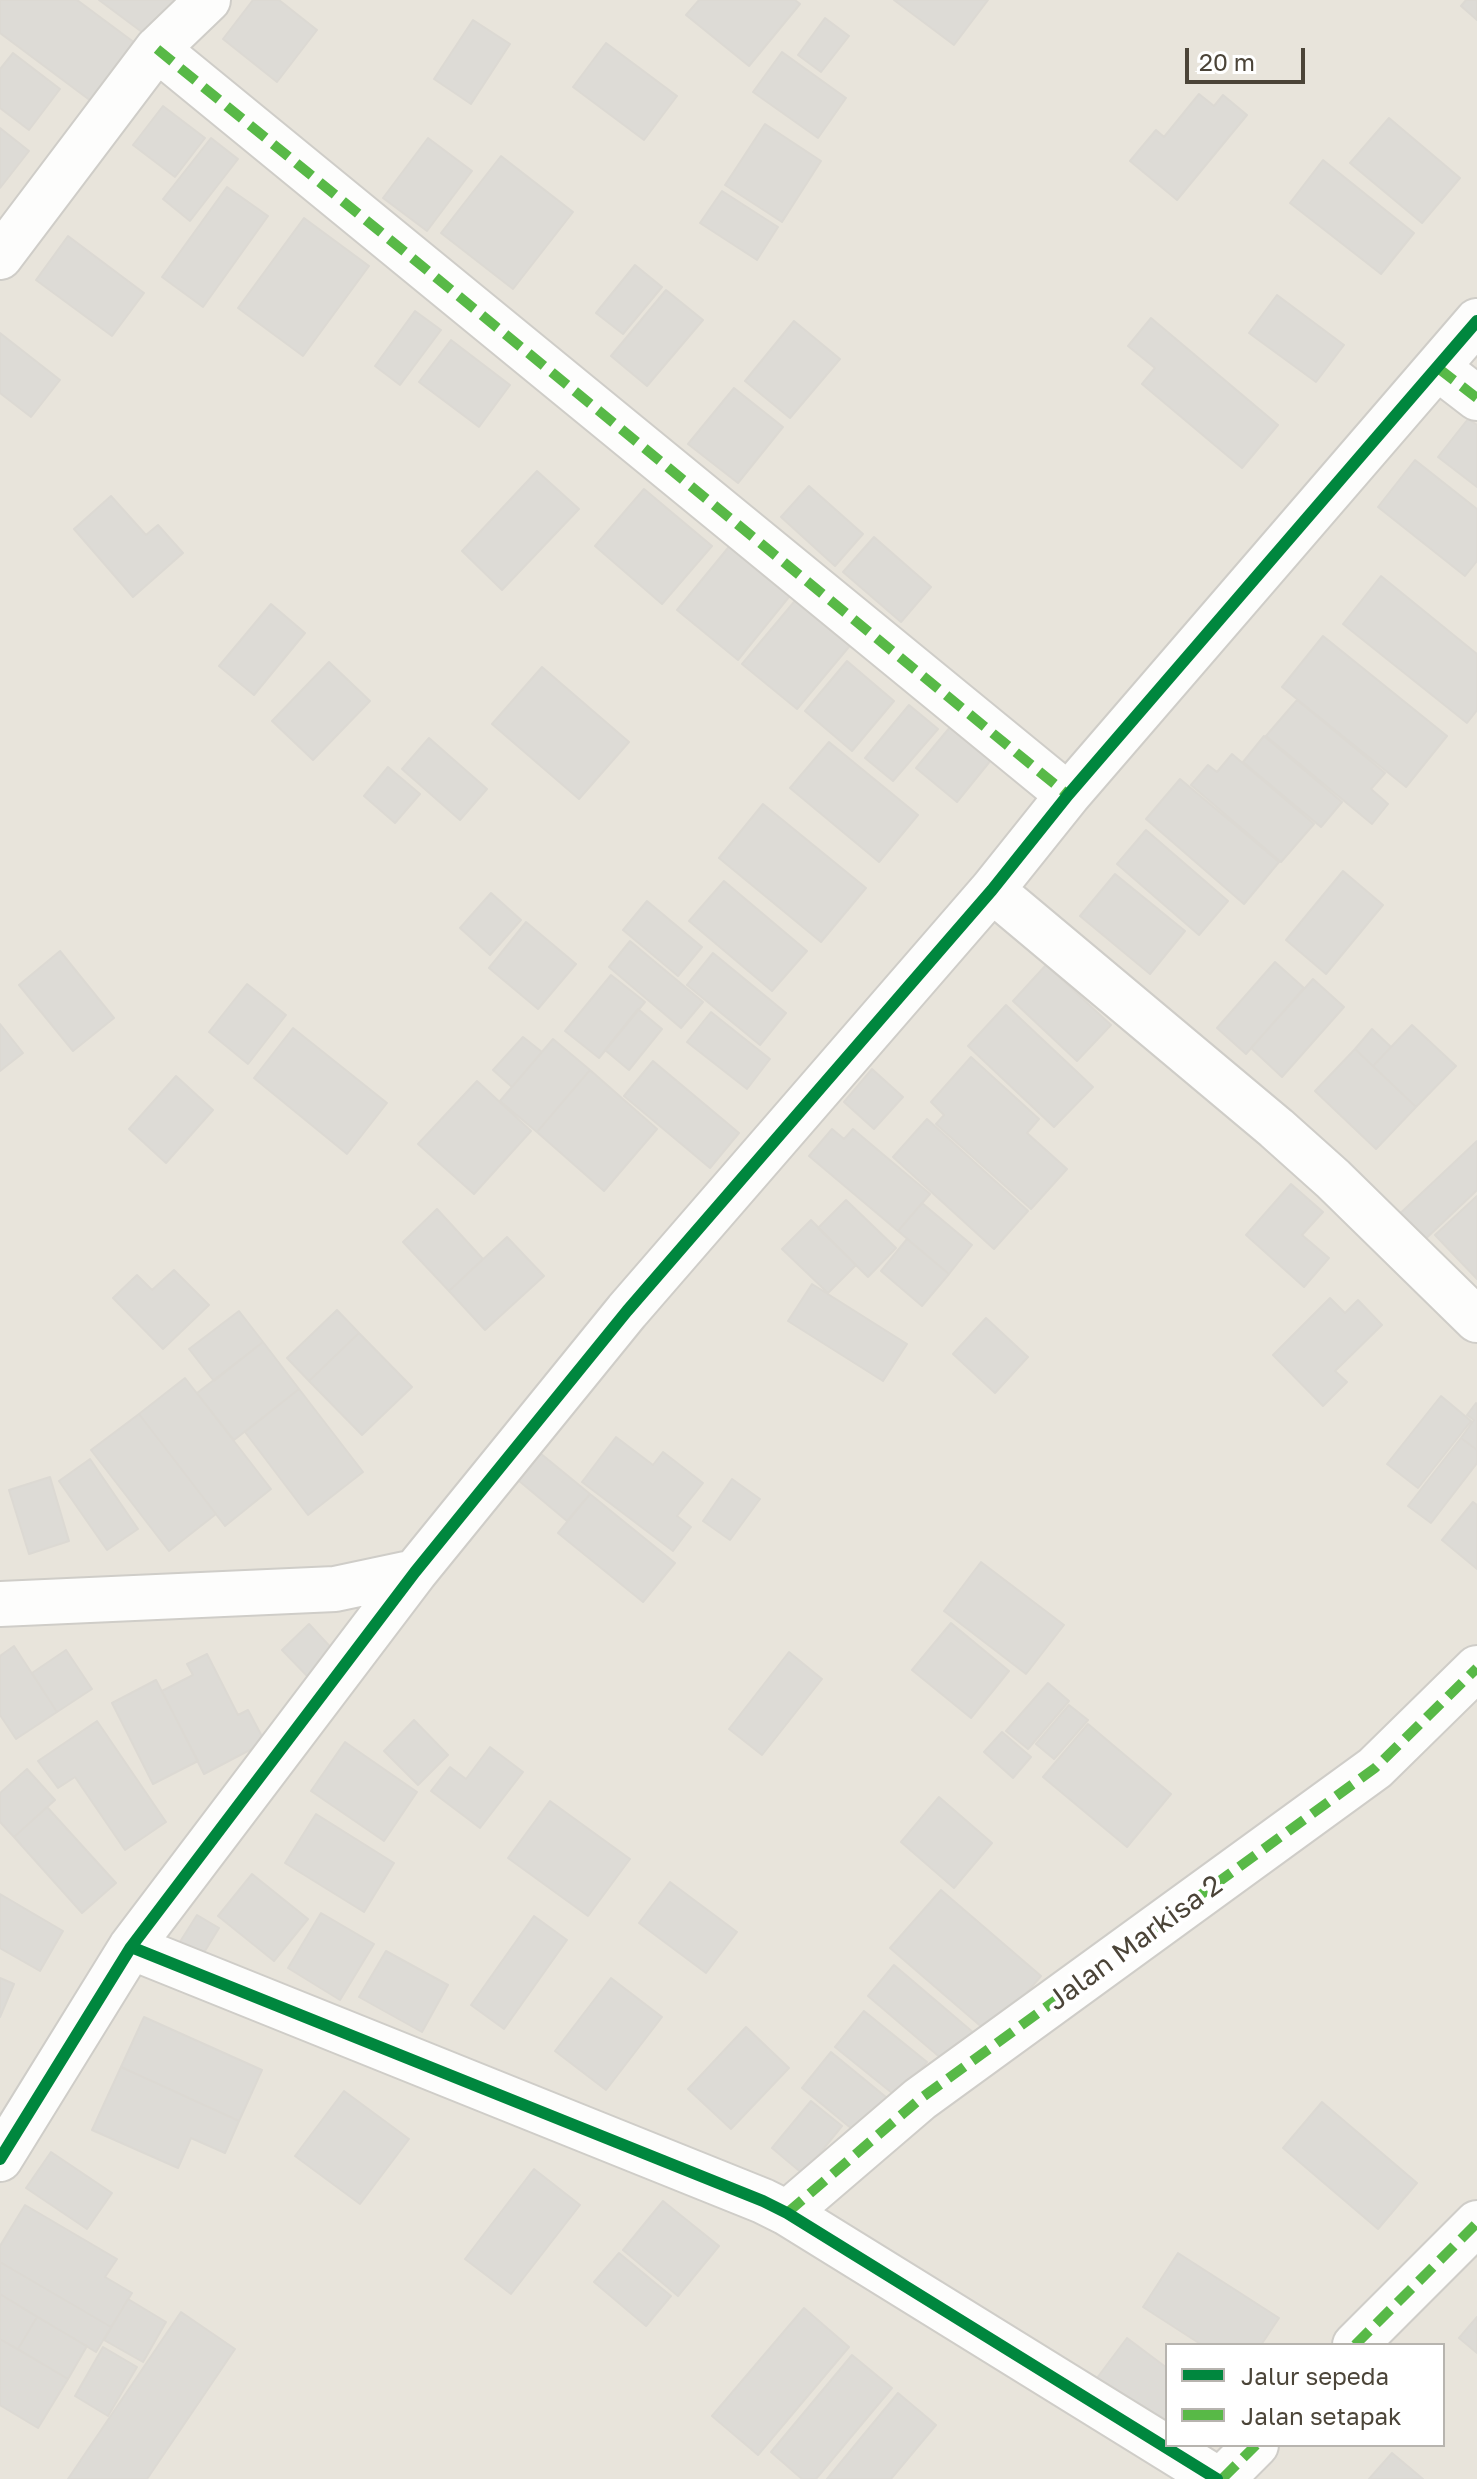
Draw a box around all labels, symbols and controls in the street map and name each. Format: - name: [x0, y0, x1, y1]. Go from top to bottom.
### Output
- scale bar: [1189, 32, 1309, 82]
- text: 20 m: [1199, 47, 1255, 76]
- street label: Jalan Markisa 2: [1041, 1868, 1229, 2018]
- legend: [1165, 2343, 1445, 2447]
- text: Jalur sepeda: [1241, 2361, 1389, 2390]
- text: Jalan setapak: [1241, 2401, 1402, 2430]

